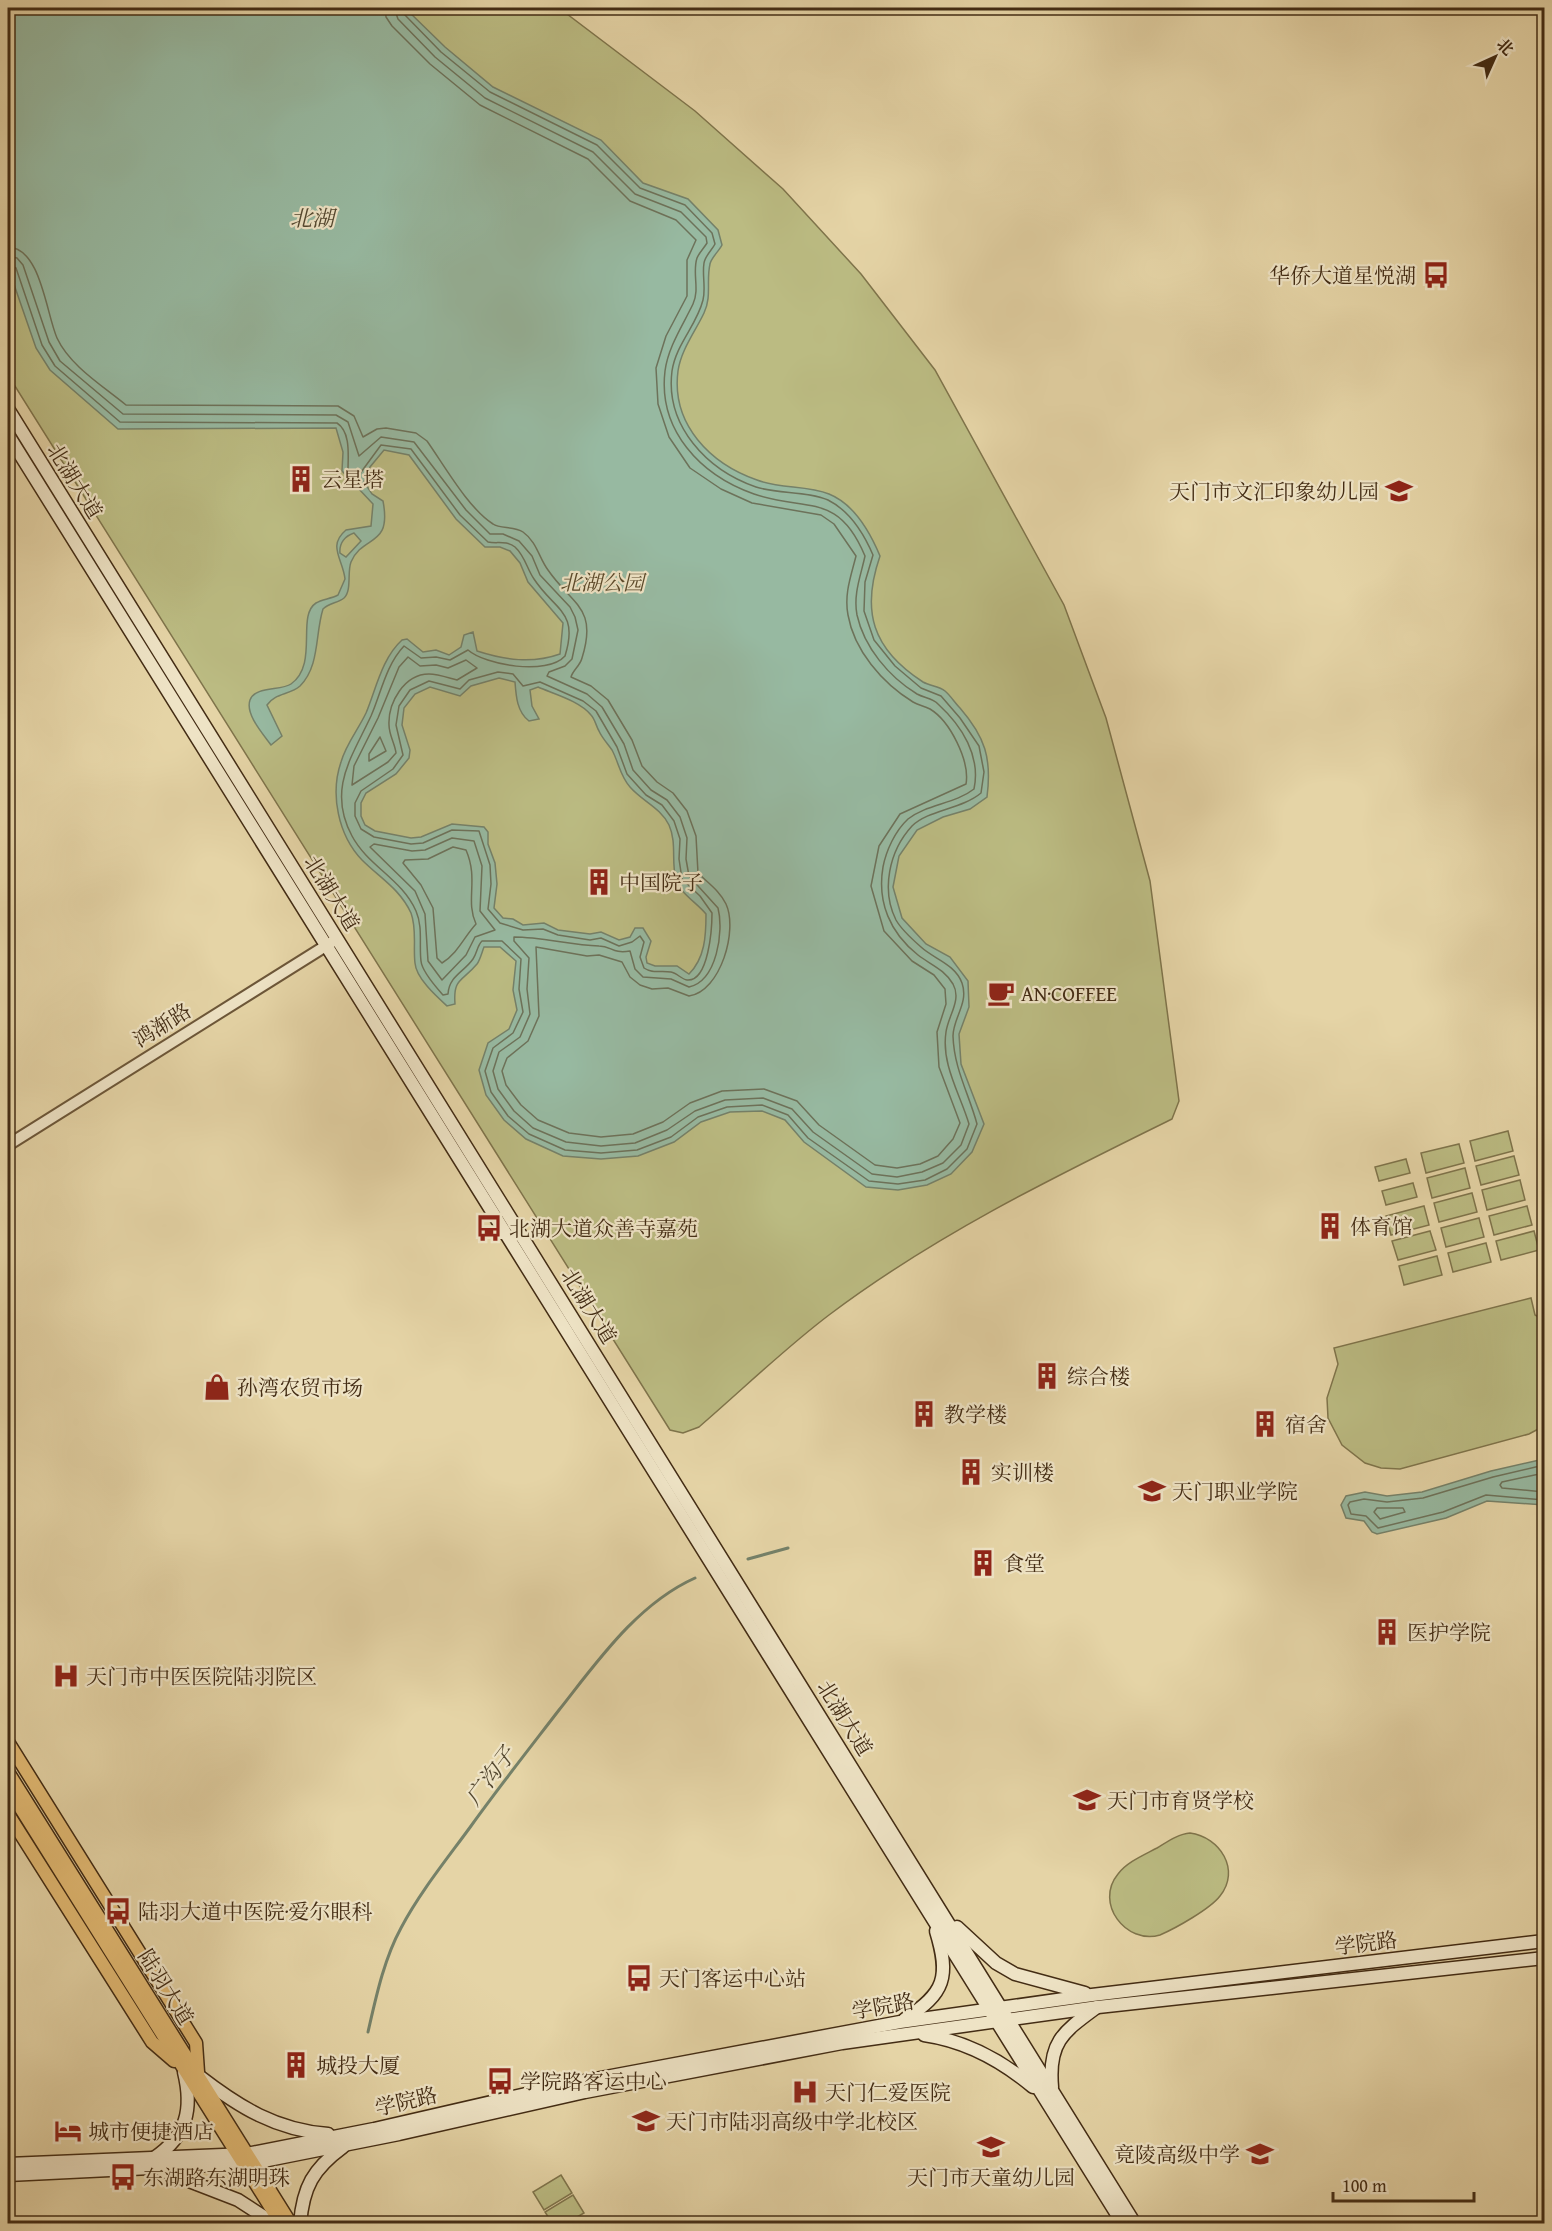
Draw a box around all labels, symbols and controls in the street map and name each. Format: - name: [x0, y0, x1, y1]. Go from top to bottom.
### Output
- north arrow: [1465, 27, 1525, 87]
- text: 北: [1491, 32, 1520, 61]
- water label: 北湖: [290, 202, 338, 234]
- place label: 华侨大道星悦湖: [1269, 260, 1416, 291]
- bus stop icon: 华侨大道星悦湖: [1421, 260, 1451, 290]
- street label: 北湖大道: [40, 437, 110, 525]
- building icon: 云星塔: [286, 464, 316, 494]
- place label: 云星塔: [321, 464, 384, 495]
- place label: 天门市文汇印象幼儿园: [1169, 476, 1379, 507]
- school or university icon: 天门市文汇印象幼儿园: [1384, 476, 1414, 506]
- park label: 北湖公园: [560, 567, 647, 598]
- street label: 北湖大道: [297, 849, 367, 937]
- building icon: 中国院子: [584, 867, 614, 897]
- place label: 中国院子: [619, 867, 703, 898]
- cafe icon: AN·COFFEE: [986, 978, 1016, 1008]
- place label: AN·COFFEE: [1021, 978, 1117, 1009]
- street label: 鸿渐路: [127, 995, 197, 1055]
- building icon: 体育馆: [1315, 1211, 1345, 1241]
- place label: 体育馆: [1350, 1211, 1413, 1242]
- bus stop icon: 北湖大道众善寺嘉苑: [474, 1213, 504, 1243]
- place label: 北湖大道众善寺嘉苑: [509, 1213, 698, 1244]
- street label: 北湖大道: [554, 1262, 624, 1350]
- building icon: 综合楼: [1032, 1361, 1062, 1391]
- place label: 综合楼: [1067, 1361, 1130, 1392]
- shop icon: 孙湾农贸市场: [202, 1372, 232, 1402]
- place label: 孙湾农贸市场: [237, 1372, 363, 1403]
- building icon: 教学楼: [909, 1399, 939, 1429]
- place label: 教学楼: [944, 1399, 1007, 1430]
- building icon: 宿舍: [1250, 1409, 1280, 1439]
- place label: 宿舍: [1285, 1409, 1327, 1440]
- building icon: 实训楼: [956, 1457, 986, 1487]
- place label: 实训楼: [991, 1457, 1054, 1488]
- school or university icon: 天门职业学院: [1137, 1476, 1167, 1506]
- place label: 天门职业学院: [1172, 1476, 1298, 1507]
- building icon: 食堂: [968, 1548, 998, 1578]
- place label: 食堂: [1003, 1548, 1045, 1579]
- building icon: 医护学院: [1372, 1617, 1402, 1647]
- place label: 医护学院: [1407, 1617, 1491, 1648]
- hospital icon: 天门市中医医院陆羽院区: [51, 1661, 81, 1691]
- place label: 天门市中医医院陆羽院区: [86, 1661, 317, 1692]
- street label: 北湖大道: [810, 1674, 880, 1762]
- water label: 广沟子: [457, 1738, 524, 1812]
- school or university icon: 天门市育贤学校: [1072, 1785, 1102, 1815]
- place label: 天门市育贤学校: [1107, 1785, 1254, 1816]
- bus stop icon: 陆羽大道中医院·爱尔眼科: [103, 1896, 133, 1926]
- place label: 陆羽大道中医院·爱尔眼科: [138, 1896, 373, 1927]
- street label: 学院路: [1333, 1924, 1399, 1962]
- street label: 陆羽大道: [131, 1943, 201, 2031]
- bus stop icon: 天门客运中心站: [624, 1963, 654, 1993]
- place label: 天门客运中心站: [659, 1963, 806, 1994]
- street label: 学院路: [849, 1985, 917, 2027]
- building icon: 城投大厦: [281, 2050, 311, 2080]
- place label: 城投大厦: [316, 2050, 400, 2081]
- bus stop icon: 学院路客运中心: [485, 2066, 515, 2096]
- place label: 学院路客运中心: [520, 2066, 667, 2097]
- hospital icon: 天门仁爱医院: [790, 2077, 820, 2107]
- place label: 天门仁爱医院: [825, 2077, 951, 2108]
- street label: 学院路: [372, 2079, 440, 2123]
- school or university icon: 天门市陆羽高级中学北校区: [631, 2106, 661, 2136]
- place label: 天门市陆羽高级中学北校区: [666, 2106, 918, 2137]
- hotel icon: 城市便捷酒店: [53, 2116, 83, 2146]
- place label: 城市便捷酒店: [88, 2116, 214, 2147]
- school or university icon: 天门市天童幼儿园: [976, 2132, 1006, 2162]
- place label: 竟陵高级中学: [1114, 2139, 1240, 2170]
- school or university icon: 竟陵高级中学: [1245, 2139, 1275, 2169]
- bus stop icon: 东湖路东湖明珠: [108, 2162, 138, 2192]
- place label: 东湖路东湖明珠: [143, 2162, 290, 2193]
- place label: 天门市天童幼儿园: [907, 2162, 1075, 2193]
- scale bar: [1333, 2165, 1474, 2203]
- text: 100 m: [1342, 2172, 1387, 2199]

